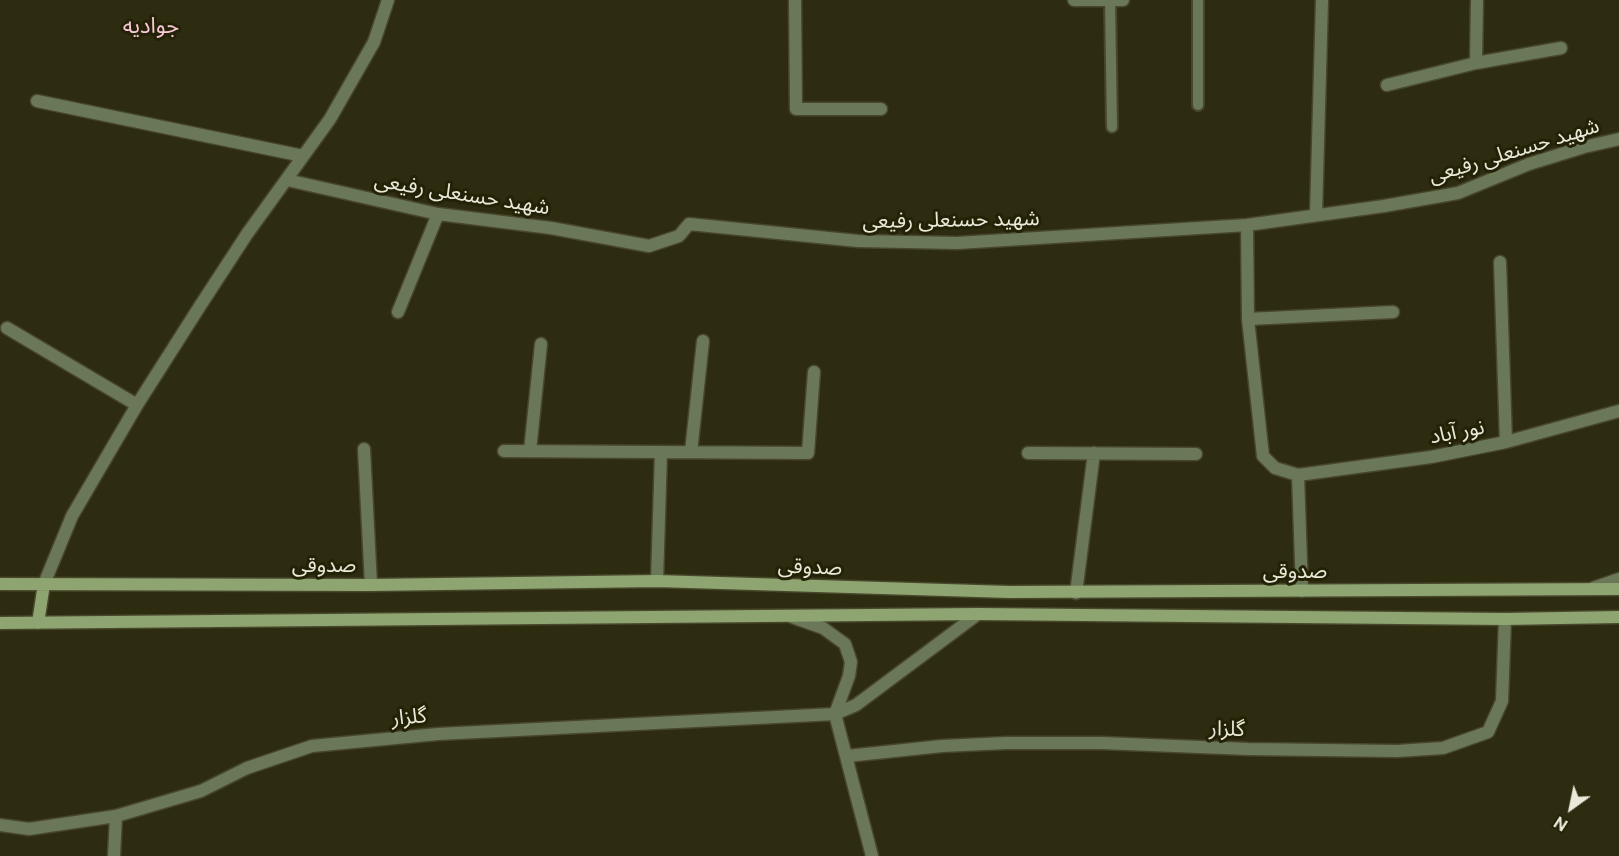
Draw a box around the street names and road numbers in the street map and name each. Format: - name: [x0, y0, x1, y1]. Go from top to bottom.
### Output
- street label: شهید حسنعلی رفیعی: [1426, 113, 1602, 189]
- street label: شهید حسنعلی رفیعی: [373, 168, 551, 220]
- street label: شهید حسنعلی رفیعی: [862, 206, 1040, 234]
- street label: نور آباد: [1428, 414, 1486, 450]
- street label: صدوقی: [292, 553, 356, 579]
- street label: صدوقی: [777, 553, 843, 581]
- street label: صدوقی: [1263, 559, 1327, 585]
- street label: گلزار: [390, 703, 428, 731]
- street label: گلزار: [1209, 716, 1245, 742]

